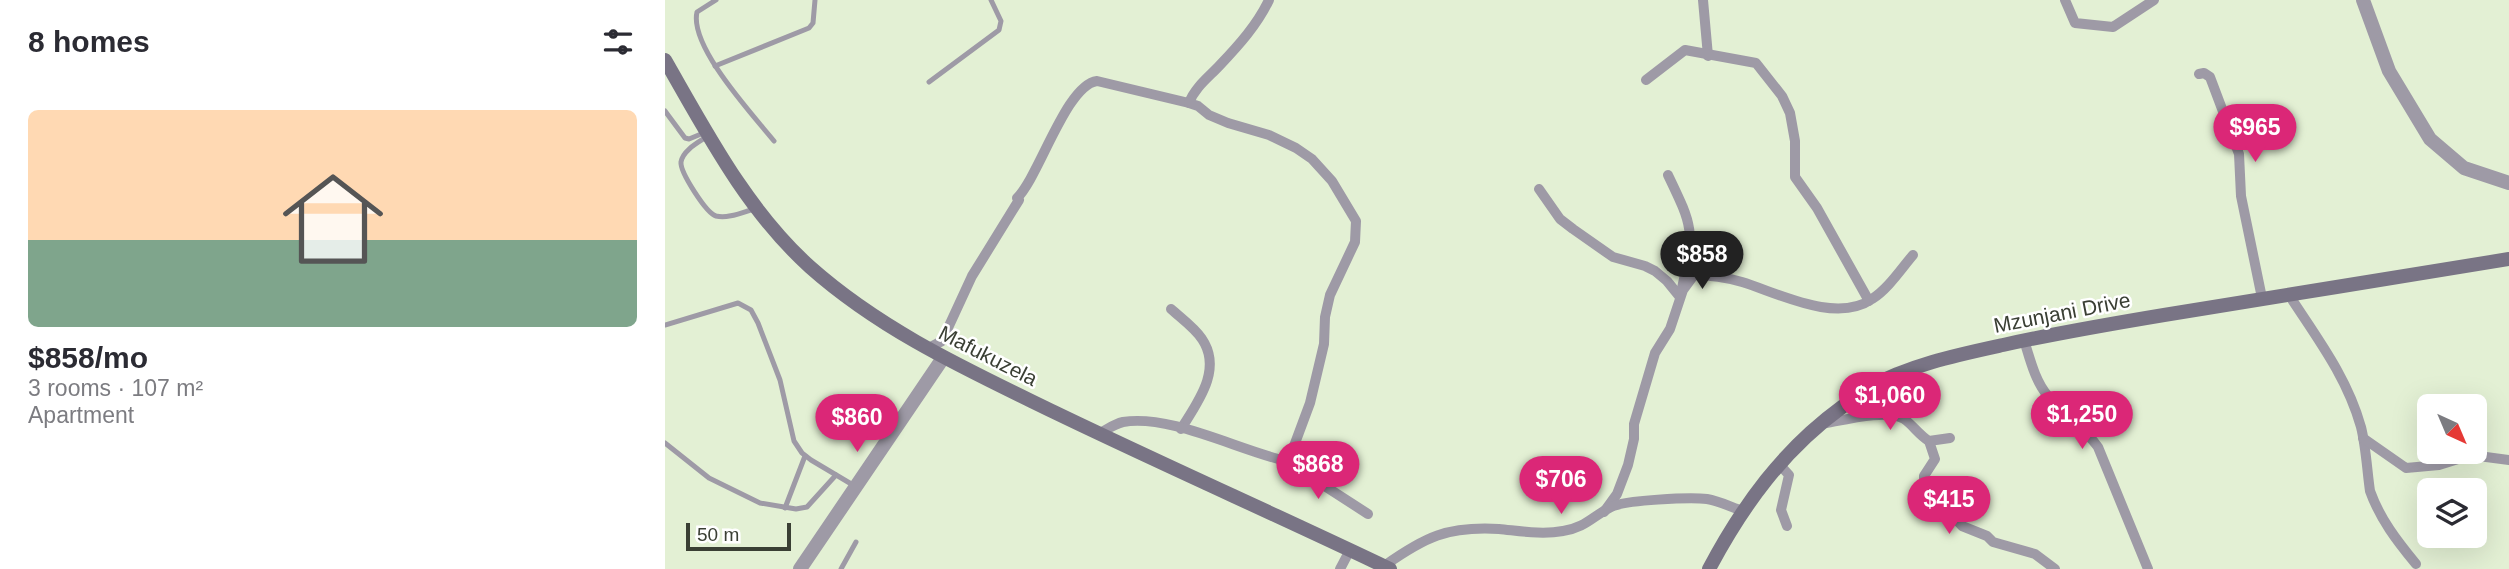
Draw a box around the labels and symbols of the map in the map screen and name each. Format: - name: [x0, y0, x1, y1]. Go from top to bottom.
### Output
- pin: $965: [2214, 104, 2296, 164]
- pin: $858: [1661, 232, 1743, 291]
- street label: Mzunjani Drive: [1992, 288, 2132, 337]
- street label: Mafukuzela: [935, 321, 1042, 390]
- pin: $1,060: [1833, 372, 1947, 432]
- pin: $1,250: [2025, 392, 2139, 451]
- pin: $860: [816, 394, 898, 454]
- north arrow: [2417, 394, 2487, 464]
- pin: $868: [1277, 442, 1359, 501]
- pin: $706: [1520, 456, 1602, 516]
- pin: $415: [1908, 476, 1990, 536]
- scale bar: [686, 520, 791, 552]

